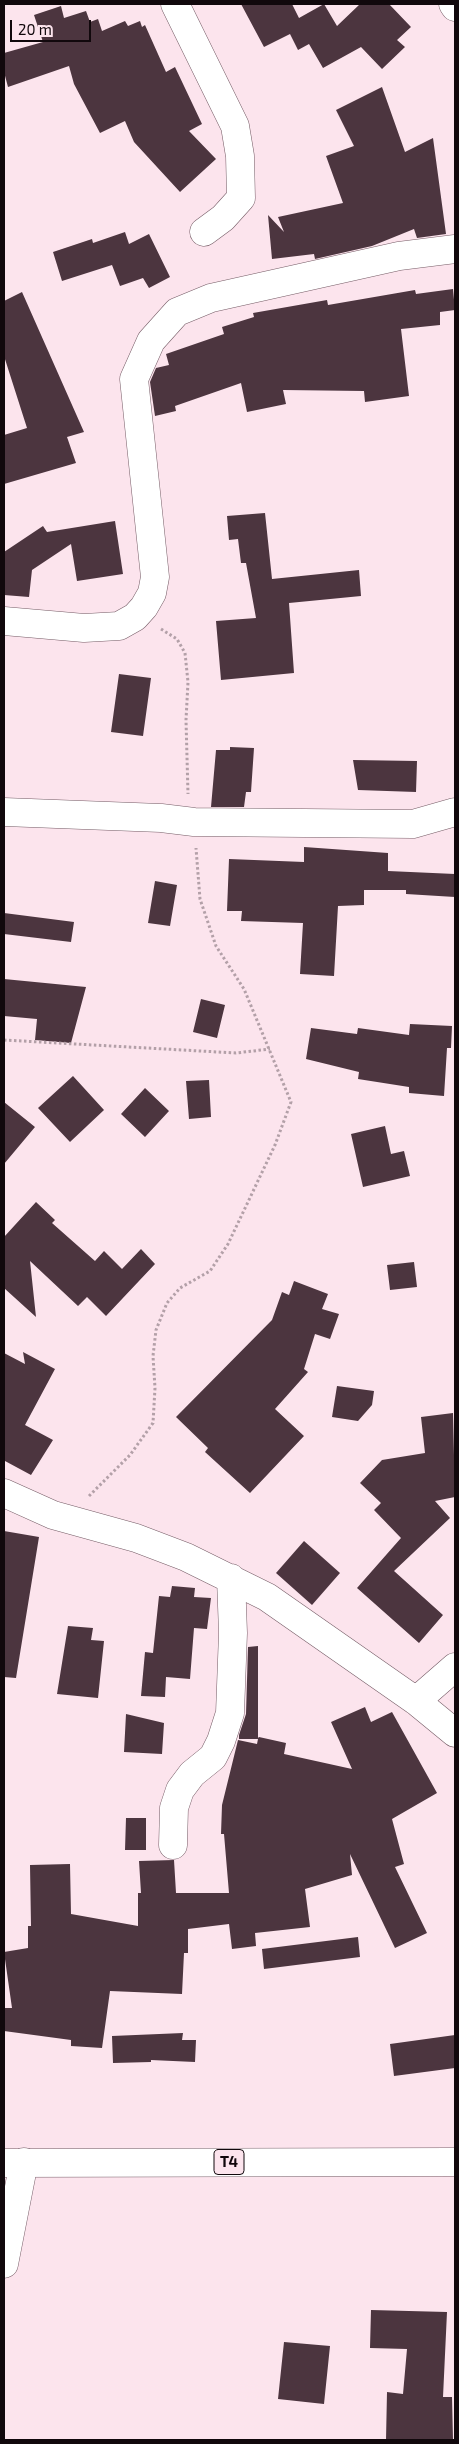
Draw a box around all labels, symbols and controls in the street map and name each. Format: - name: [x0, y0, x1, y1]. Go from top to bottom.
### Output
- scale bar: [12, 10, 94, 42]
- text: 20 m: [18, 20, 52, 38]
- road number: T4: [214, 2150, 244, 2174]

